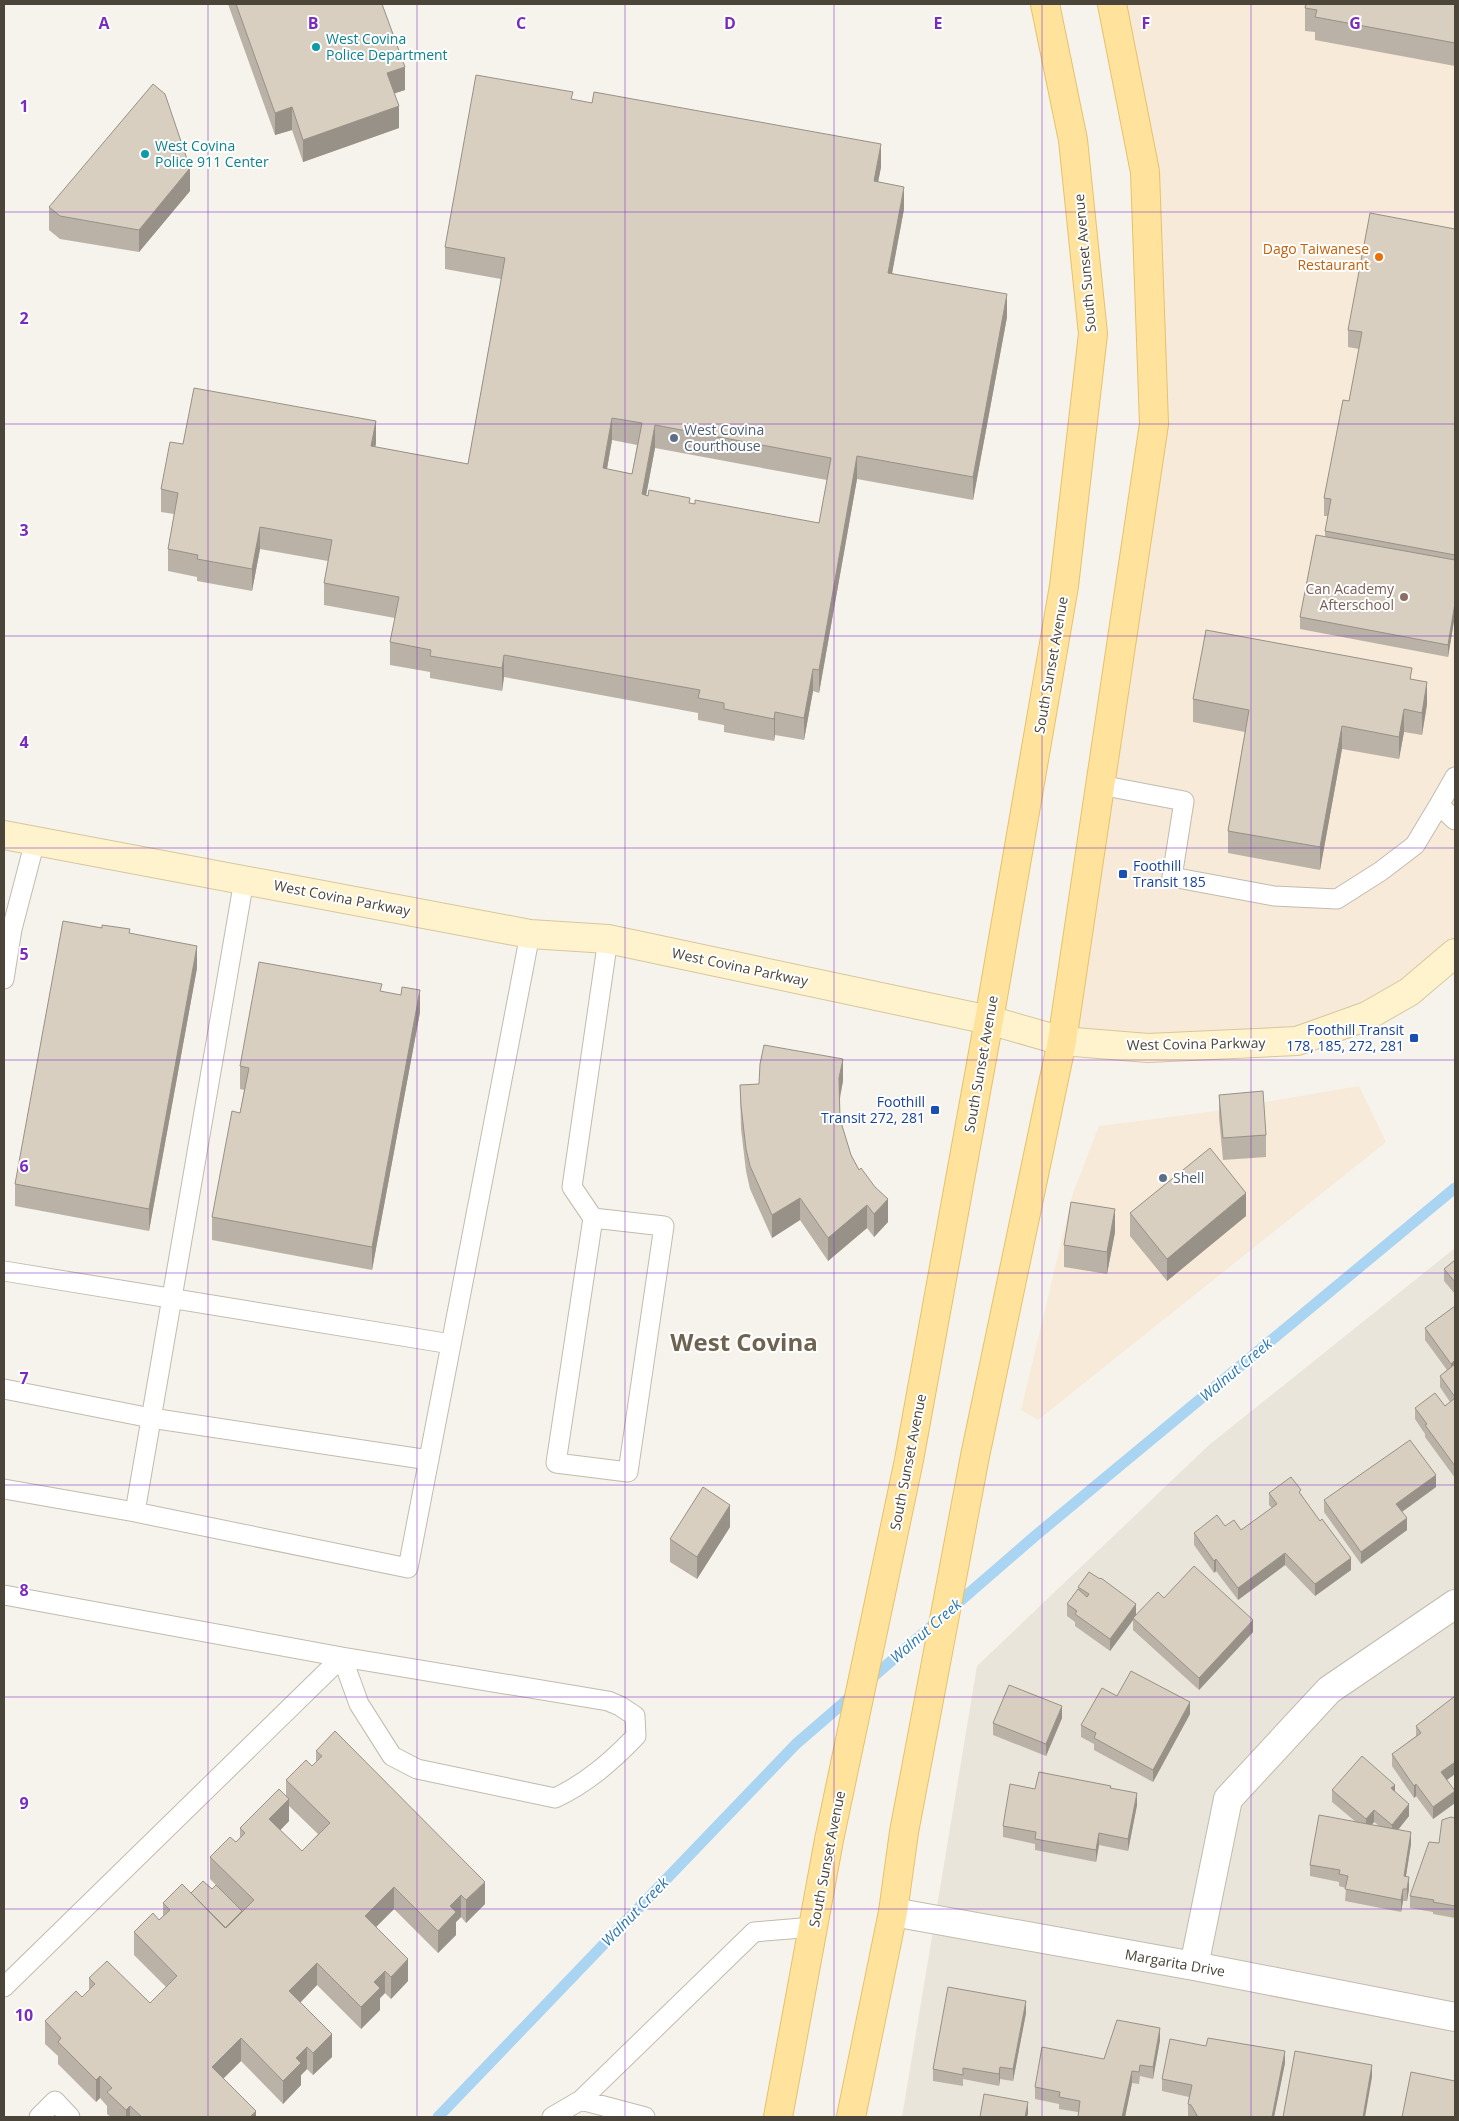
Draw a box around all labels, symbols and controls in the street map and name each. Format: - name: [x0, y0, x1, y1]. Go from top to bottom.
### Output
- text: A: [98, 12, 110, 34]
- text: B: [308, 12, 318, 34]
- text: C: [516, 12, 526, 34]
- text: D: [724, 12, 736, 34]
- text: E: [934, 12, 943, 34]
- text: F: [1142, 12, 1150, 34]
- text: G: [1349, 12, 1361, 34]
- place label: West Covina Police Department: [326, 29, 448, 64]
- marker: West Covina Police Department: [310, 41, 322, 53]
- text: 1: [19, 95, 29, 117]
- place label: West Covina Police 911 Center: [155, 136, 269, 171]
- marker: West Covina Police 911 Center: [139, 148, 151, 160]
- street label: South Sunset Avenue: [1069, 193, 1100, 333]
- place label: Dago Taiwanese Restaurant: [1263, 239, 1369, 274]
- marker: Dago Taiwanese Restaurant: [1373, 251, 1385, 263]
- text: 2: [19, 307, 29, 329]
- place label: West Covina Courthouse: [684, 420, 764, 455]
- marker: West Covina Courthouse: [668, 432, 680, 444]
- text: 3: [19, 519, 29, 541]
- place label: Can Academy Afterschool: [1305, 579, 1395, 614]
- marker: Can Academy Afterschool: [1398, 591, 1410, 603]
- street label: South Sunset Avenue: [1029, 595, 1072, 735]
- text: 4: [19, 731, 29, 753]
- place label: Foothill Transit 185: [1133, 856, 1206, 891]
- marker: Foothill Transit 185: [1117, 868, 1129, 880]
- street label: West Covina Parkway: [272, 875, 413, 920]
- text: 5: [19, 943, 29, 965]
- street label: West Covina Parkway: [670, 943, 811, 990]
- street label: South Sunset Avenue: [959, 994, 1002, 1134]
- place label: Foothill Transit 178, 185, 272, 281: [1286, 1020, 1404, 1055]
- marker: Foothill Transit 178, 185, 272, 281: [1408, 1032, 1420, 1044]
- street label: West Covina Parkway: [1126, 1033, 1267, 1054]
- place label: Foothill Transit 272, 281: [821, 1092, 925, 1127]
- marker: Foothill Transit 272, 281: [929, 1104, 941, 1116]
- text: 6: [19, 1155, 29, 1177]
- place label: Shell: [1173, 1168, 1204, 1187]
- marker: Shell: [1157, 1172, 1169, 1184]
- district label: West Covina: [670, 1325, 818, 1358]
- water label: Walnut Creek: [1195, 1333, 1276, 1405]
- text: 7: [19, 1367, 29, 1389]
- street label: South Sunset Avenue: [885, 1392, 930, 1532]
- text: 8: [19, 1579, 29, 1601]
- water label: Walnut Creek: [885, 1593, 966, 1667]
- street label: South Sunset Avenue: [804, 1789, 849, 1929]
- text: 9: [19, 1792, 29, 1814]
- water label: Walnut Creek: [596, 1872, 673, 1950]
- street label: Margarita Drive: [1124, 1944, 1227, 1981]
- text: 10: [15, 2004, 33, 2026]

